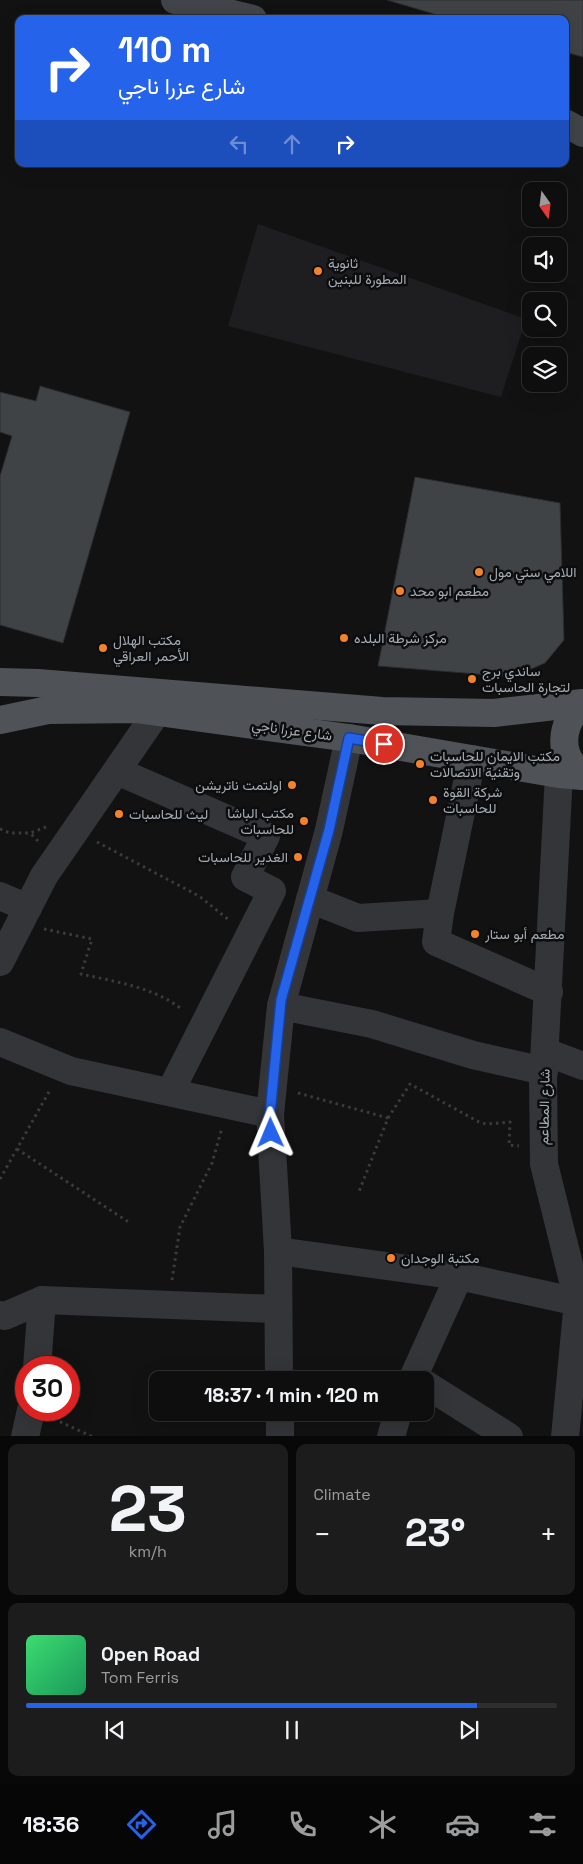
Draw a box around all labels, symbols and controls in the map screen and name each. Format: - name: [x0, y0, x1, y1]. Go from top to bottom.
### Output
- text: 110 m: [118, 28, 211, 72]
- icon: right: [35, 35, 100, 100]
- text: شارع عزرا ناجي: [118, 72, 245, 100]
- icon: left: [225, 130, 253, 158]
- icon: ahead: [278, 130, 306, 158]
- icon: right: [331, 130, 359, 158]
- north arrow: [522, 182, 568, 228]
- map controls: [522, 182, 567, 392]
- button: sound: [522, 237, 567, 282]
- place label: ثانوية المطورة للبنين: [328, 254, 407, 288]
- marker: ثانوية المطورة للبنين: [312, 265, 324, 277]
- button: search: [522, 292, 567, 337]
- button: layers: [522, 347, 567, 392]
- place label: اللامي ستي مول: [489, 563, 577, 584]
- marker: اللامي ستي مول: [473, 566, 485, 578]
- place label: مطعم ابو محد: [410, 582, 489, 600]
- marker: مطعم ابو محد: [394, 585, 406, 597]
- place label: مركز شرطة البلده: [354, 629, 447, 647]
- place label: مكتب الهلال الأحمر العراقي: [113, 631, 189, 668]
- marker: مركز شرطة البلده: [338, 632, 350, 644]
- marker: مكتب الهلال الأحمر العراقي: [97, 642, 109, 654]
- place label: ساندي برج لتجارة الحاسبات: [482, 662, 570, 696]
- marker: ساندي برج لتجارة الحاسبات: [466, 673, 478, 685]
- street label: شارع عزرا ناجي: [250, 715, 333, 748]
- pin: [363, 723, 405, 765]
- icon: arrive: [370, 730, 398, 758]
- place label: مكتب الايمان للحاسبات وتقنية الاتصالات: [430, 747, 560, 781]
- marker: مكتب الايمان للحاسبات وتقنية الاتصالات: [414, 758, 426, 770]
- place label: اولتمت ناتريشن: [195, 776, 282, 794]
- marker: اولتمت ناتريشن: [286, 779, 298, 791]
- place label: شركة القوة للحاسبات: [443, 783, 502, 817]
- marker: شركة القوة للحاسبات: [427, 794, 439, 806]
- place label: مكتب الباشا للحاسبات: [227, 804, 294, 838]
- place label: ليث للحاسبات: [129, 805, 208, 823]
- marker: ليث للحاسبات: [113, 808, 125, 820]
- marker: مكتب الباشا للحاسبات: [298, 815, 310, 827]
- place label: الغدير للحاسبات: [198, 848, 288, 866]
- marker: الغدير للحاسبات: [292, 851, 304, 863]
- place label: مطعم أبو ستار: [484, 925, 564, 943]
- marker: مطعم أبو ستار: [469, 928, 481, 940]
- street label: شارع المطاعم: [534, 1069, 556, 1145]
- position arrow: [244, 1106, 296, 1158]
- place label: مكتبة الوجدان: [401, 1249, 479, 1267]
- marker: مكتبة الوجدان: [385, 1252, 397, 1264]
- speed limit sign: 30: [15, 1356, 80, 1421]
- text: 18:37 · 1 min · 120 m: [204, 1383, 379, 1408]
- text: 23: [109, 1467, 187, 1550]
- text: Climate: [314, 1484, 371, 1505]
- text: 23°: [405, 1509, 466, 1557]
- text: −: [314, 1516, 331, 1552]
- text: +: [540, 1516, 557, 1552]
- text: km/h: [129, 1541, 167, 1562]
- text: Open Road: [101, 1642, 200, 1667]
- text: Tom Ferris: [101, 1667, 179, 1688]
- icon: previous: [101, 1716, 129, 1744]
- icon: pause: [278, 1716, 306, 1744]
- icon: next: [455, 1716, 483, 1744]
- icon: directions: [124, 1807, 159, 1842]
- icon: music: [205, 1807, 240, 1842]
- icon: phone: [285, 1807, 320, 1842]
- icon: climate: [365, 1807, 400, 1842]
- icon: car: [445, 1807, 480, 1842]
- icon: filters: [525, 1807, 560, 1842]
- text: 18:36: [23, 1810, 79, 1838]

